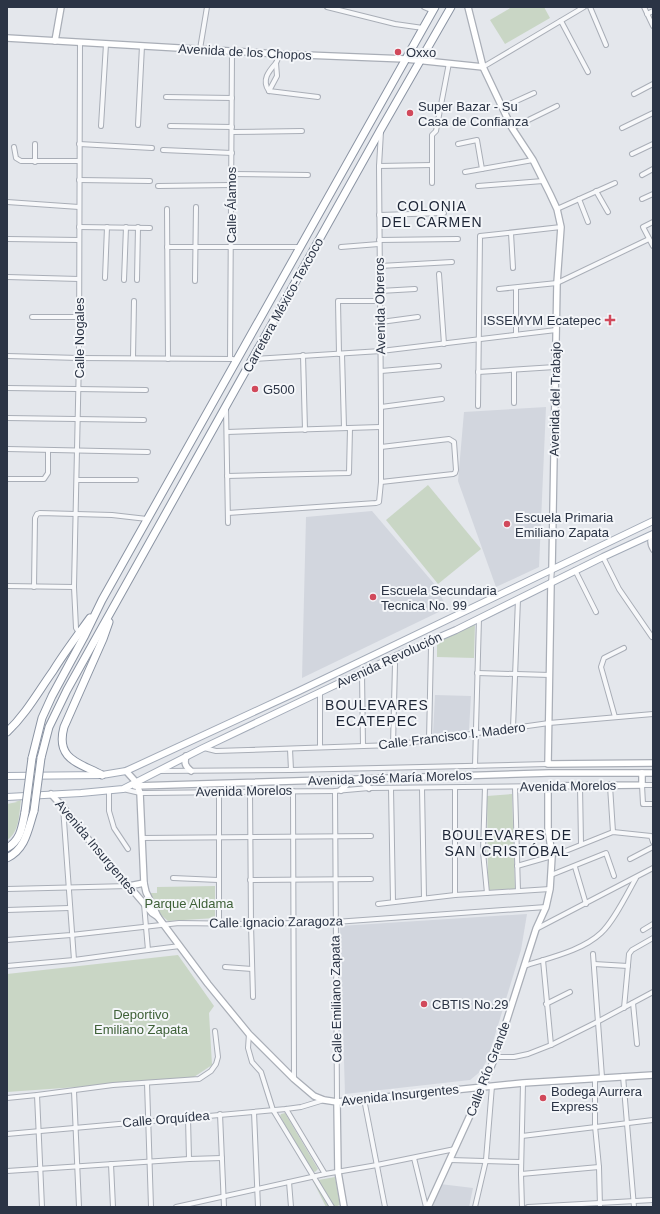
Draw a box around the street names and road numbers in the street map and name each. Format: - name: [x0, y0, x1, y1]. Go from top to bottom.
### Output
- street label: Avenida de los Chopos: [178, 41, 313, 63]
- street label: Calle Álamos: [224, 166, 239, 243]
- street label: Carretera México-Texcoco: [240, 235, 326, 375]
- street label: Avenida Obreros: [372, 257, 388, 355]
- street label: Calle Nogales: [72, 297, 87, 378]
- street label: Avenida del Trabajo: [547, 342, 563, 456]
- street label: Avenida Revolución: [334, 629, 444, 691]
- street label: Calle Francisco I. Madero: [378, 720, 526, 752]
- street label: Avenida José María Morelos: [308, 768, 473, 788]
- street label: Avenida Morelos: [520, 778, 617, 794]
- street label: Avenida Morelos: [196, 783, 293, 799]
- street label: Avenida Insurgentes: [52, 797, 140, 898]
- street label: Calle Ignacio Zaragoza: [209, 913, 344, 931]
- street label: Calle Emiliano Zapata: [327, 935, 345, 1063]
- street label: Calle Río Grande: [463, 1019, 513, 1119]
- street label: Avenida Insurgentes: [340, 1081, 460, 1109]
- street label: Calle Orquídea: [122, 1108, 211, 1130]

